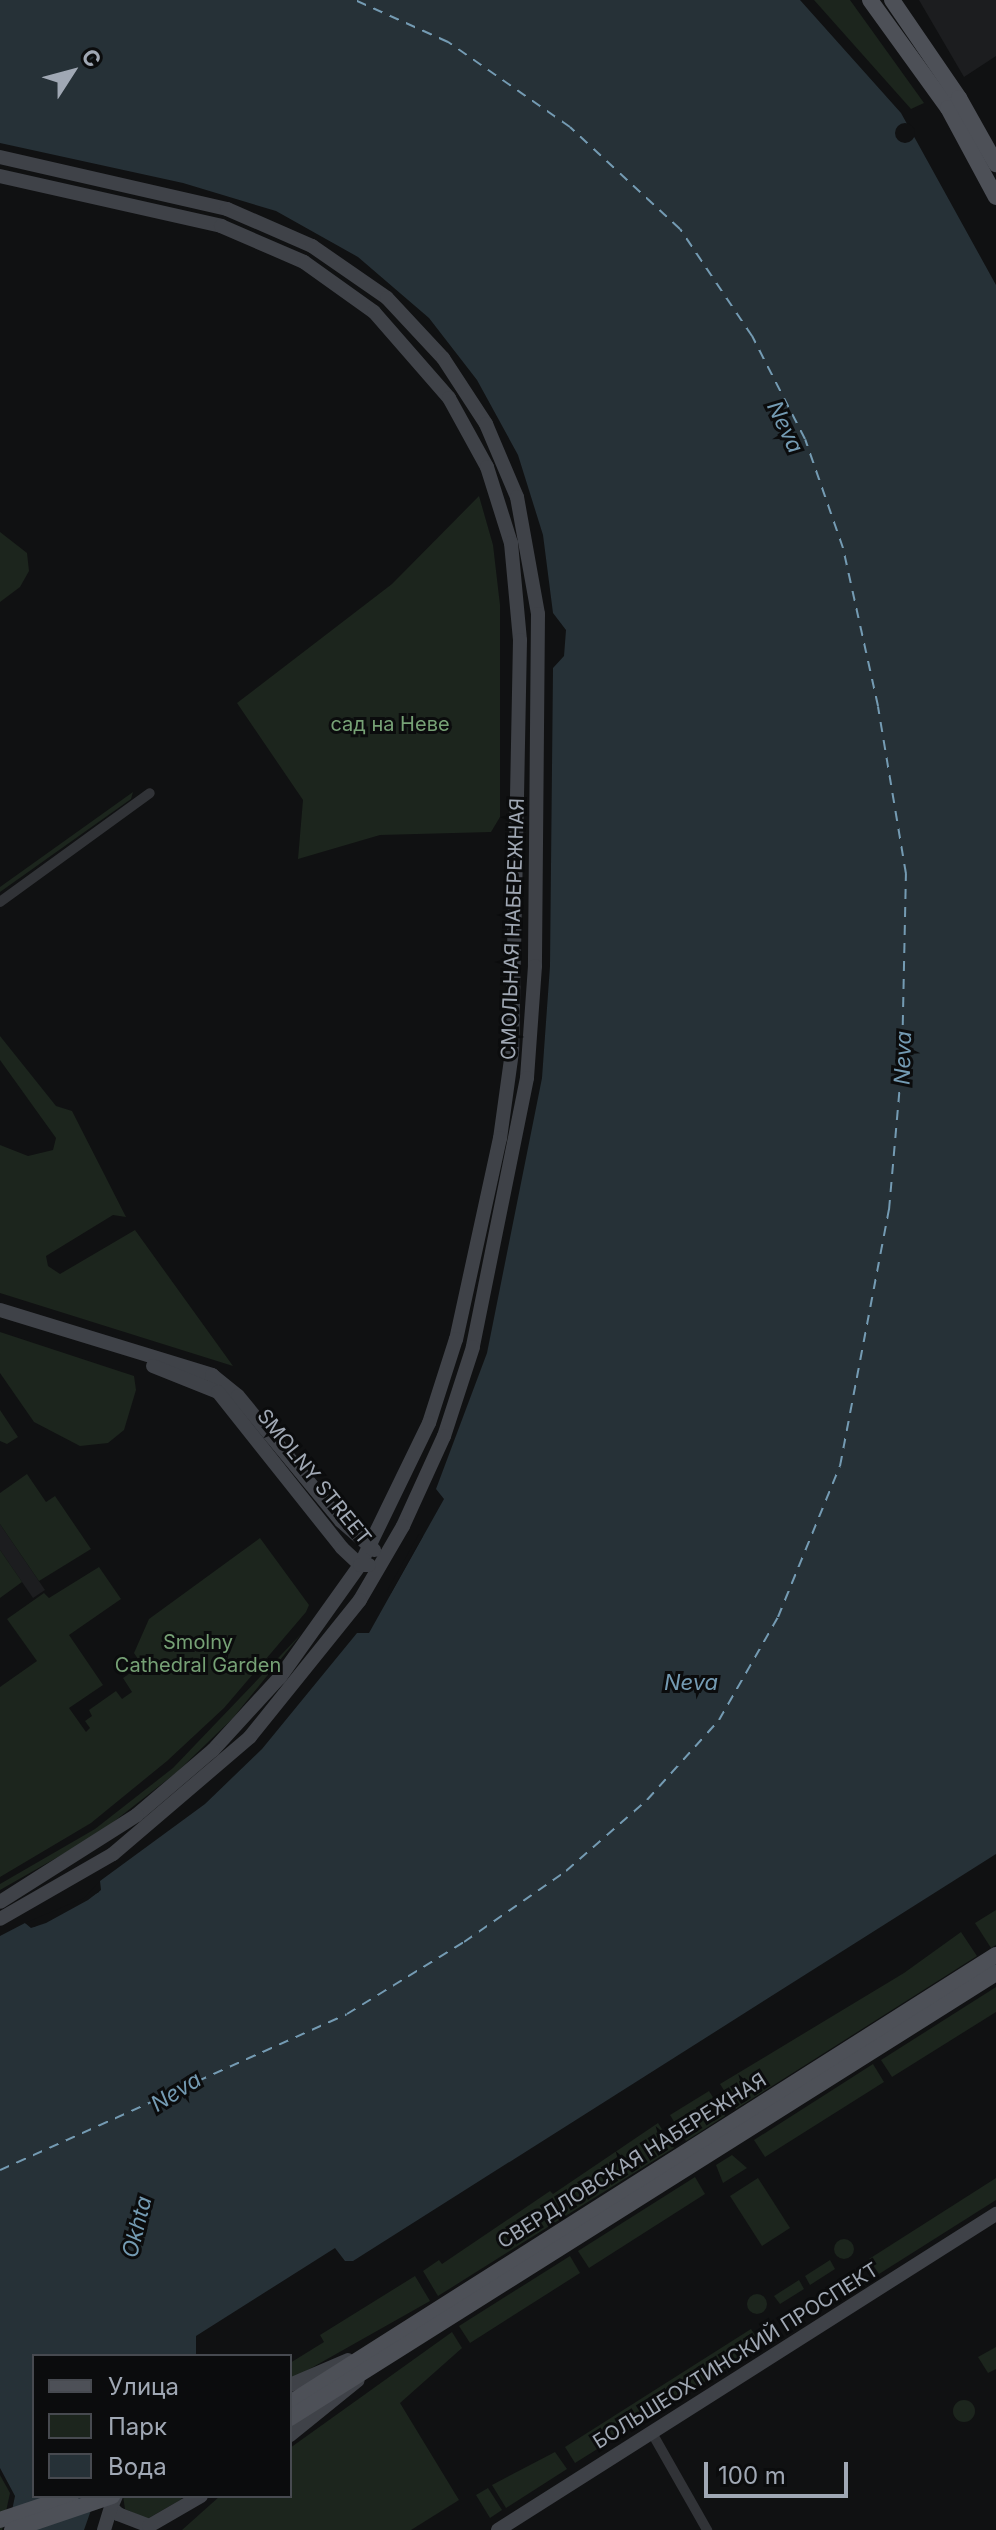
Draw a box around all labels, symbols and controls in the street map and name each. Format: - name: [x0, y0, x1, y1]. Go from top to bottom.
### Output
- north arrow: [32, 32, 112, 112]
- text: С: [76, 44, 107, 72]
- water label: Neva: [761, 397, 809, 457]
- park label: сад на Неве: [330, 712, 450, 736]
- street label: СМОЛЬНАЯ НАБЕРЕЖНАЯ: [496, 798, 530, 1060]
- water label: Neva: [889, 1030, 917, 1086]
- street label: SMOLNY STREET: [252, 1404, 376, 1550]
- park label: Smolny Cathedral Garden: [115, 1630, 281, 1677]
- water label: Neva: [664, 1670, 718, 1696]
- water label: Neva: [146, 2066, 206, 2118]
- street label: СВЕРДЛОВСКАЯ НАБЕРЕЖНАЯ: [493, 2068, 771, 2254]
- water label: Okhta: [117, 2194, 157, 2260]
- street label: БОЛЬШЕОХТИНСКИЙ ПРОСПЕКТ: [589, 2258, 883, 2454]
- legend: [32, 2354, 292, 2498]
- text: Улица: [108, 2372, 179, 2401]
- text: Парк: [108, 2412, 167, 2441]
- scale bar: [708, 2446, 852, 2496]
- text: Вода: [108, 2452, 167, 2481]
- text: 100 m: [718, 2461, 786, 2490]

